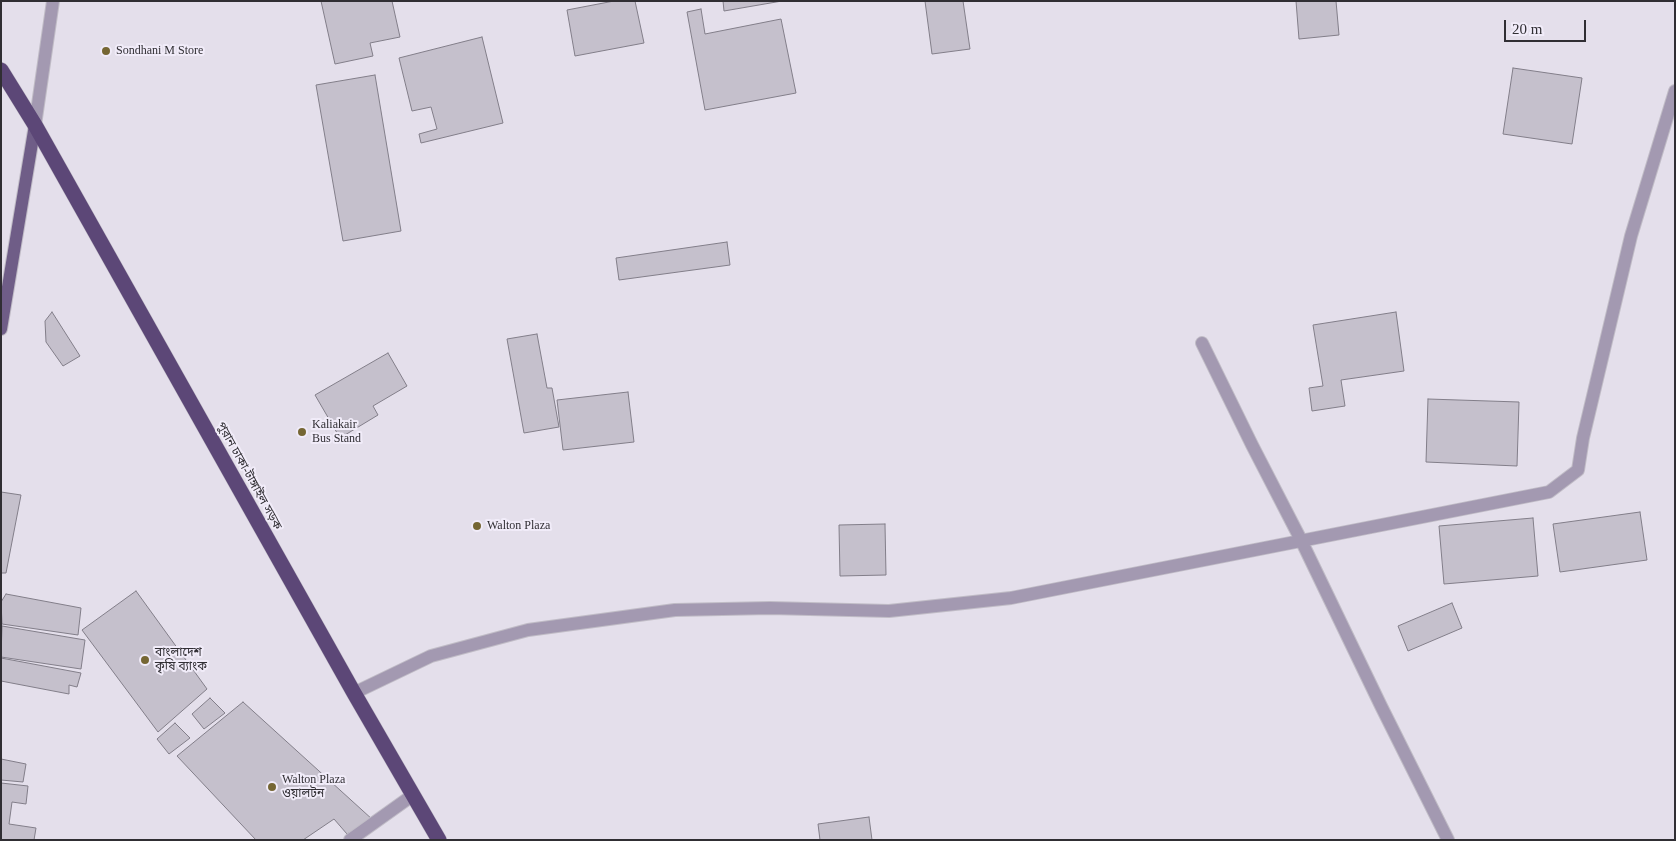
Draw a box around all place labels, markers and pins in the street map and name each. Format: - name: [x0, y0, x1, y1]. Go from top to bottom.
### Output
- place label: Sondhani M Store: [116, 44, 203, 58]
- marker: Sondhani M Store: [100, 45, 112, 57]
- place label: Kaliakair Bus Stand: [312, 418, 361, 446]
- marker: Kaliakair Bus Stand: [296, 426, 308, 438]
- place label: Walton Plaza: [487, 519, 550, 533]
- marker: Walton Plaza: [471, 520, 483, 532]
- place label: বাংলাদেশ কৃষি ব্যাংক: [155, 646, 207, 674]
- marker: বাংলাদেশ কৃষি ব্যাংক: [139, 654, 151, 666]
- place label: Walton Plaza ওয়ালটন: [282, 773, 345, 801]
- marker: Walton Plaza ওয়ালটন: [266, 781, 278, 793]

